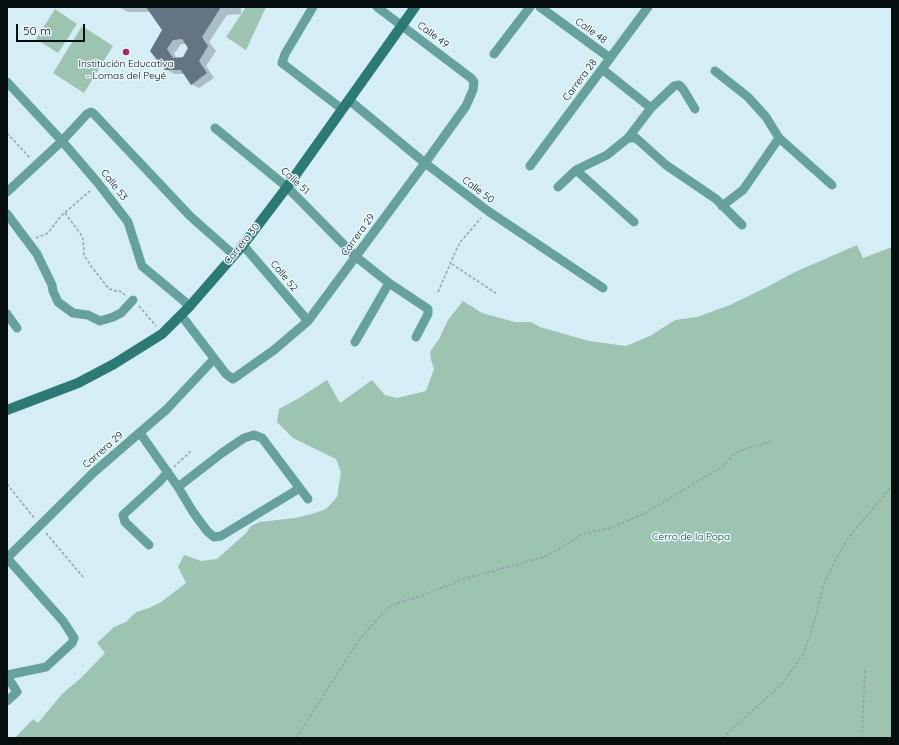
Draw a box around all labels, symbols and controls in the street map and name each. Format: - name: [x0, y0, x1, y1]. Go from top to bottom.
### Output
- scale bar: [18, 16, 87, 42]
- street label: Calle 48: [573, 16, 609, 46]
- street label: Calle 49: [415, 19, 451, 51]
- text: 50 m: [23, 23, 51, 38]
- marker: Institución Educativa - Lomas del Peyé: [121, 47, 131, 57]
- street label: Carrera 28: [560, 57, 600, 103]
- place label: Institución Educativa - Lomas del Peyé: [78, 58, 174, 82]
- street label: Calle 51: [278, 165, 312, 197]
- street label: Calle 53: [98, 167, 130, 203]
- street label: Calle 50: [460, 174, 496, 206]
- street label: Carrera 29: [339, 212, 377, 258]
- street label: Carrera 30: [222, 221, 262, 267]
- street label: Calle 52: [268, 258, 300, 294]
- street label: Carrera 29: [80, 429, 126, 471]
- park label: Cerro de la Popa: [652, 531, 730, 543]

